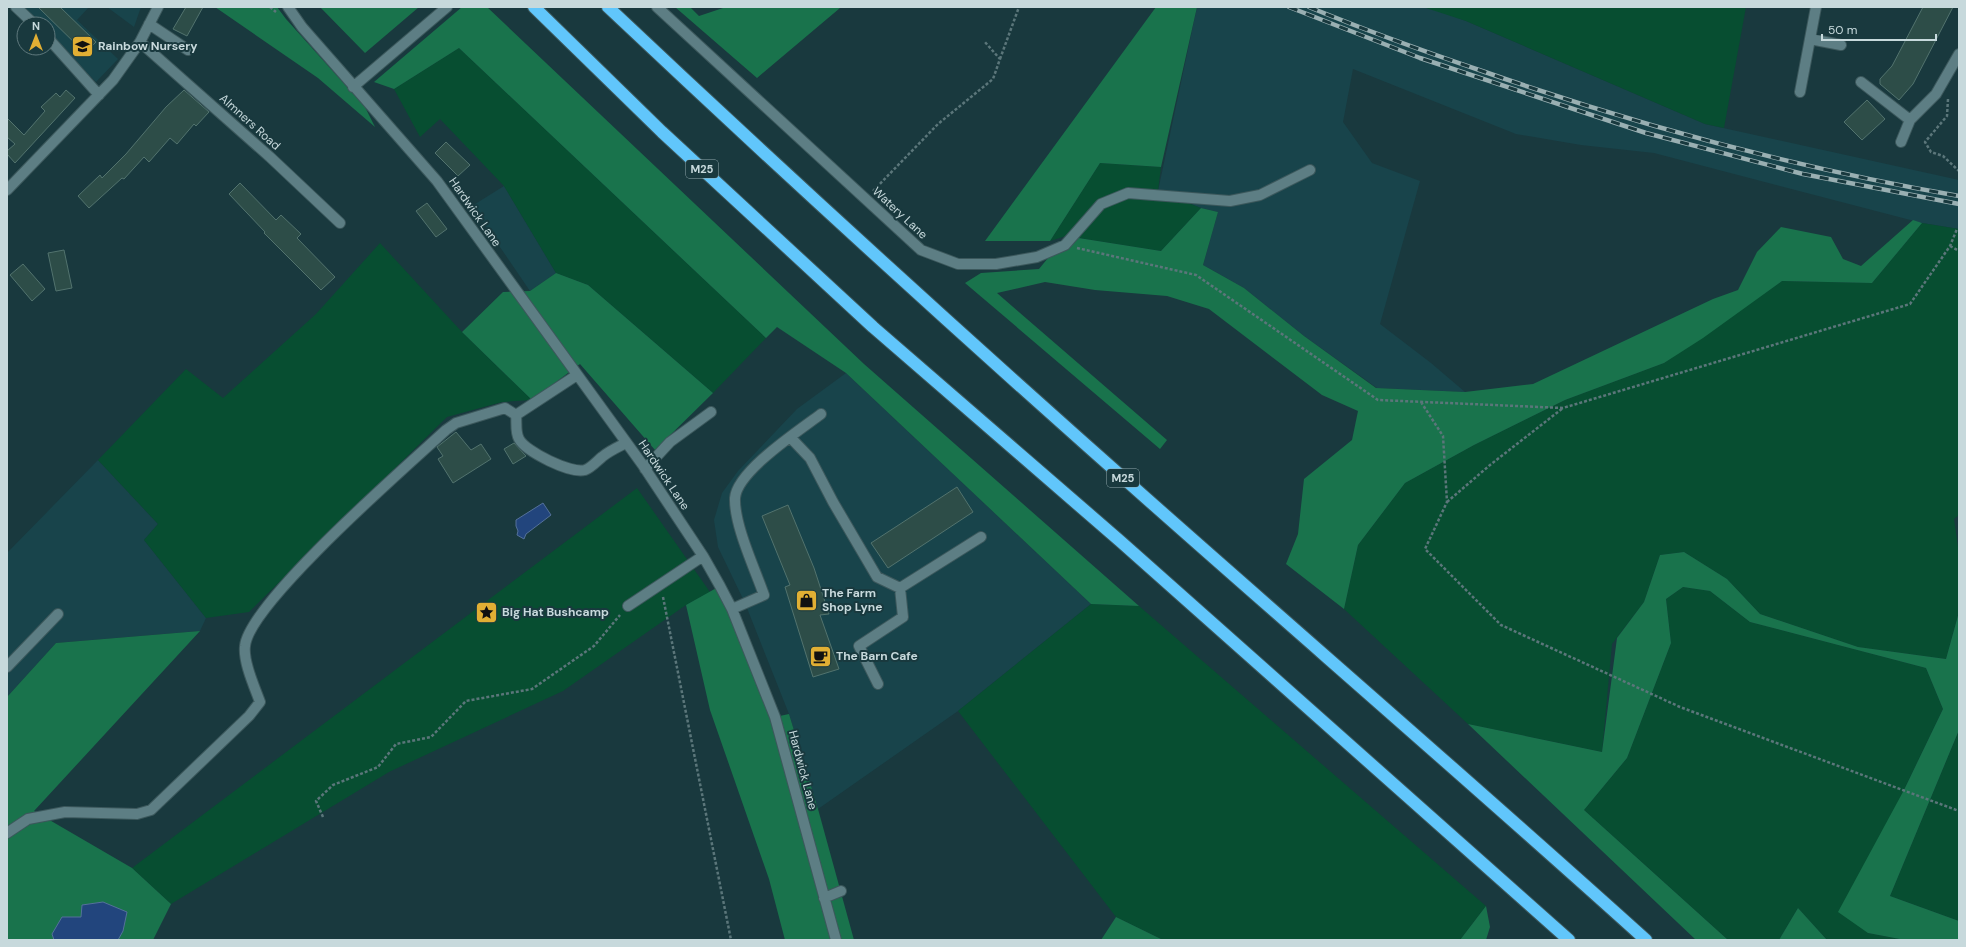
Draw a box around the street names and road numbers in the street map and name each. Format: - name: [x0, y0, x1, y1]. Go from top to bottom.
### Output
- street label: Almners Road: [216, 90, 284, 154]
- road number: M25: [686, 160, 718, 178]
- street label: Hardwick Lane: [445, 174, 505, 250]
- street label: Watery Lane: [869, 183, 931, 243]
- street label: Hardwick Lane: [635, 437, 693, 513]
- road number: M25: [1107, 469, 1139, 487]
- street label: Hardwick Lane: [785, 729, 821, 811]

